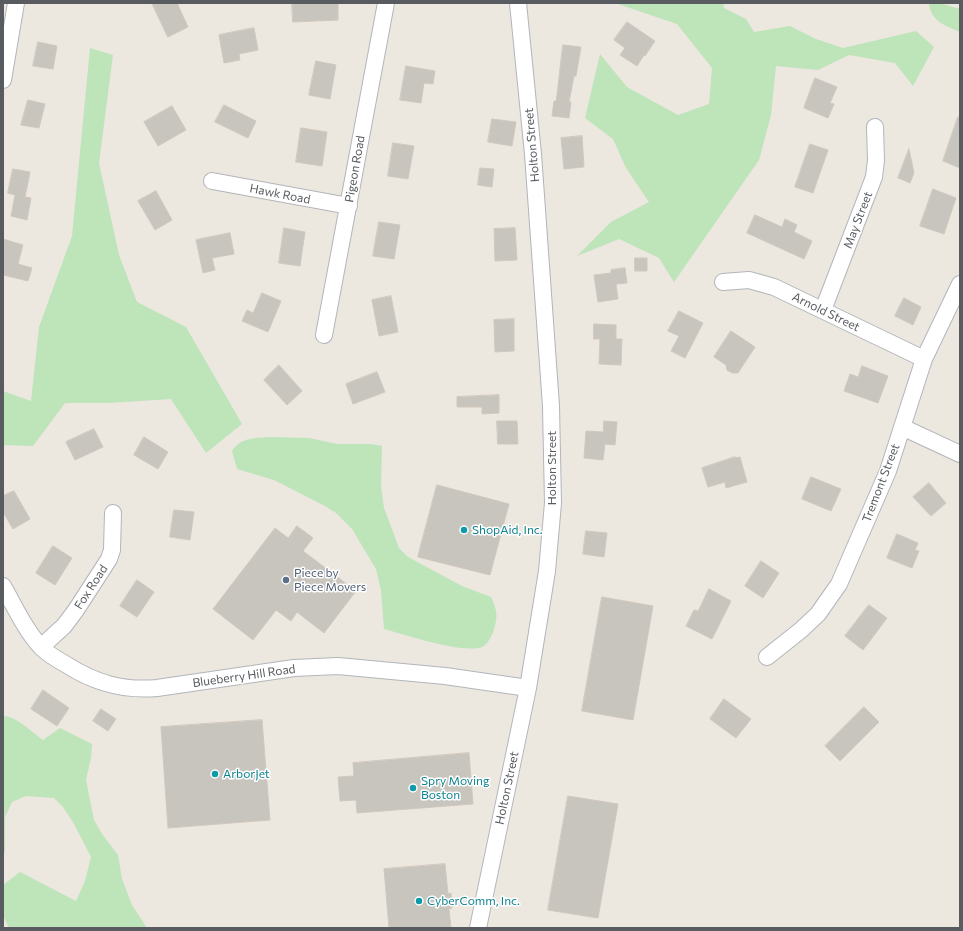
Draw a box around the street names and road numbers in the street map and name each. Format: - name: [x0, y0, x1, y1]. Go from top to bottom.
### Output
- street label: Holton Street: [522, 107, 542, 183]
- street label: Pigeon Road: [342, 134, 368, 204]
- street label: Hawk Road: [248, 181, 312, 207]
- street label: May Street: [841, 189, 875, 251]
- street label: Arnold Street: [790, 289, 862, 335]
- street label: Holton Street: [545, 431, 559, 505]
- street label: Tremont Street: [859, 442, 903, 524]
- street label: Fox Road: [71, 562, 111, 612]
- street label: Blueberry Hill Road: [192, 662, 296, 690]
- street label: Holton Street: [492, 750, 522, 826]

